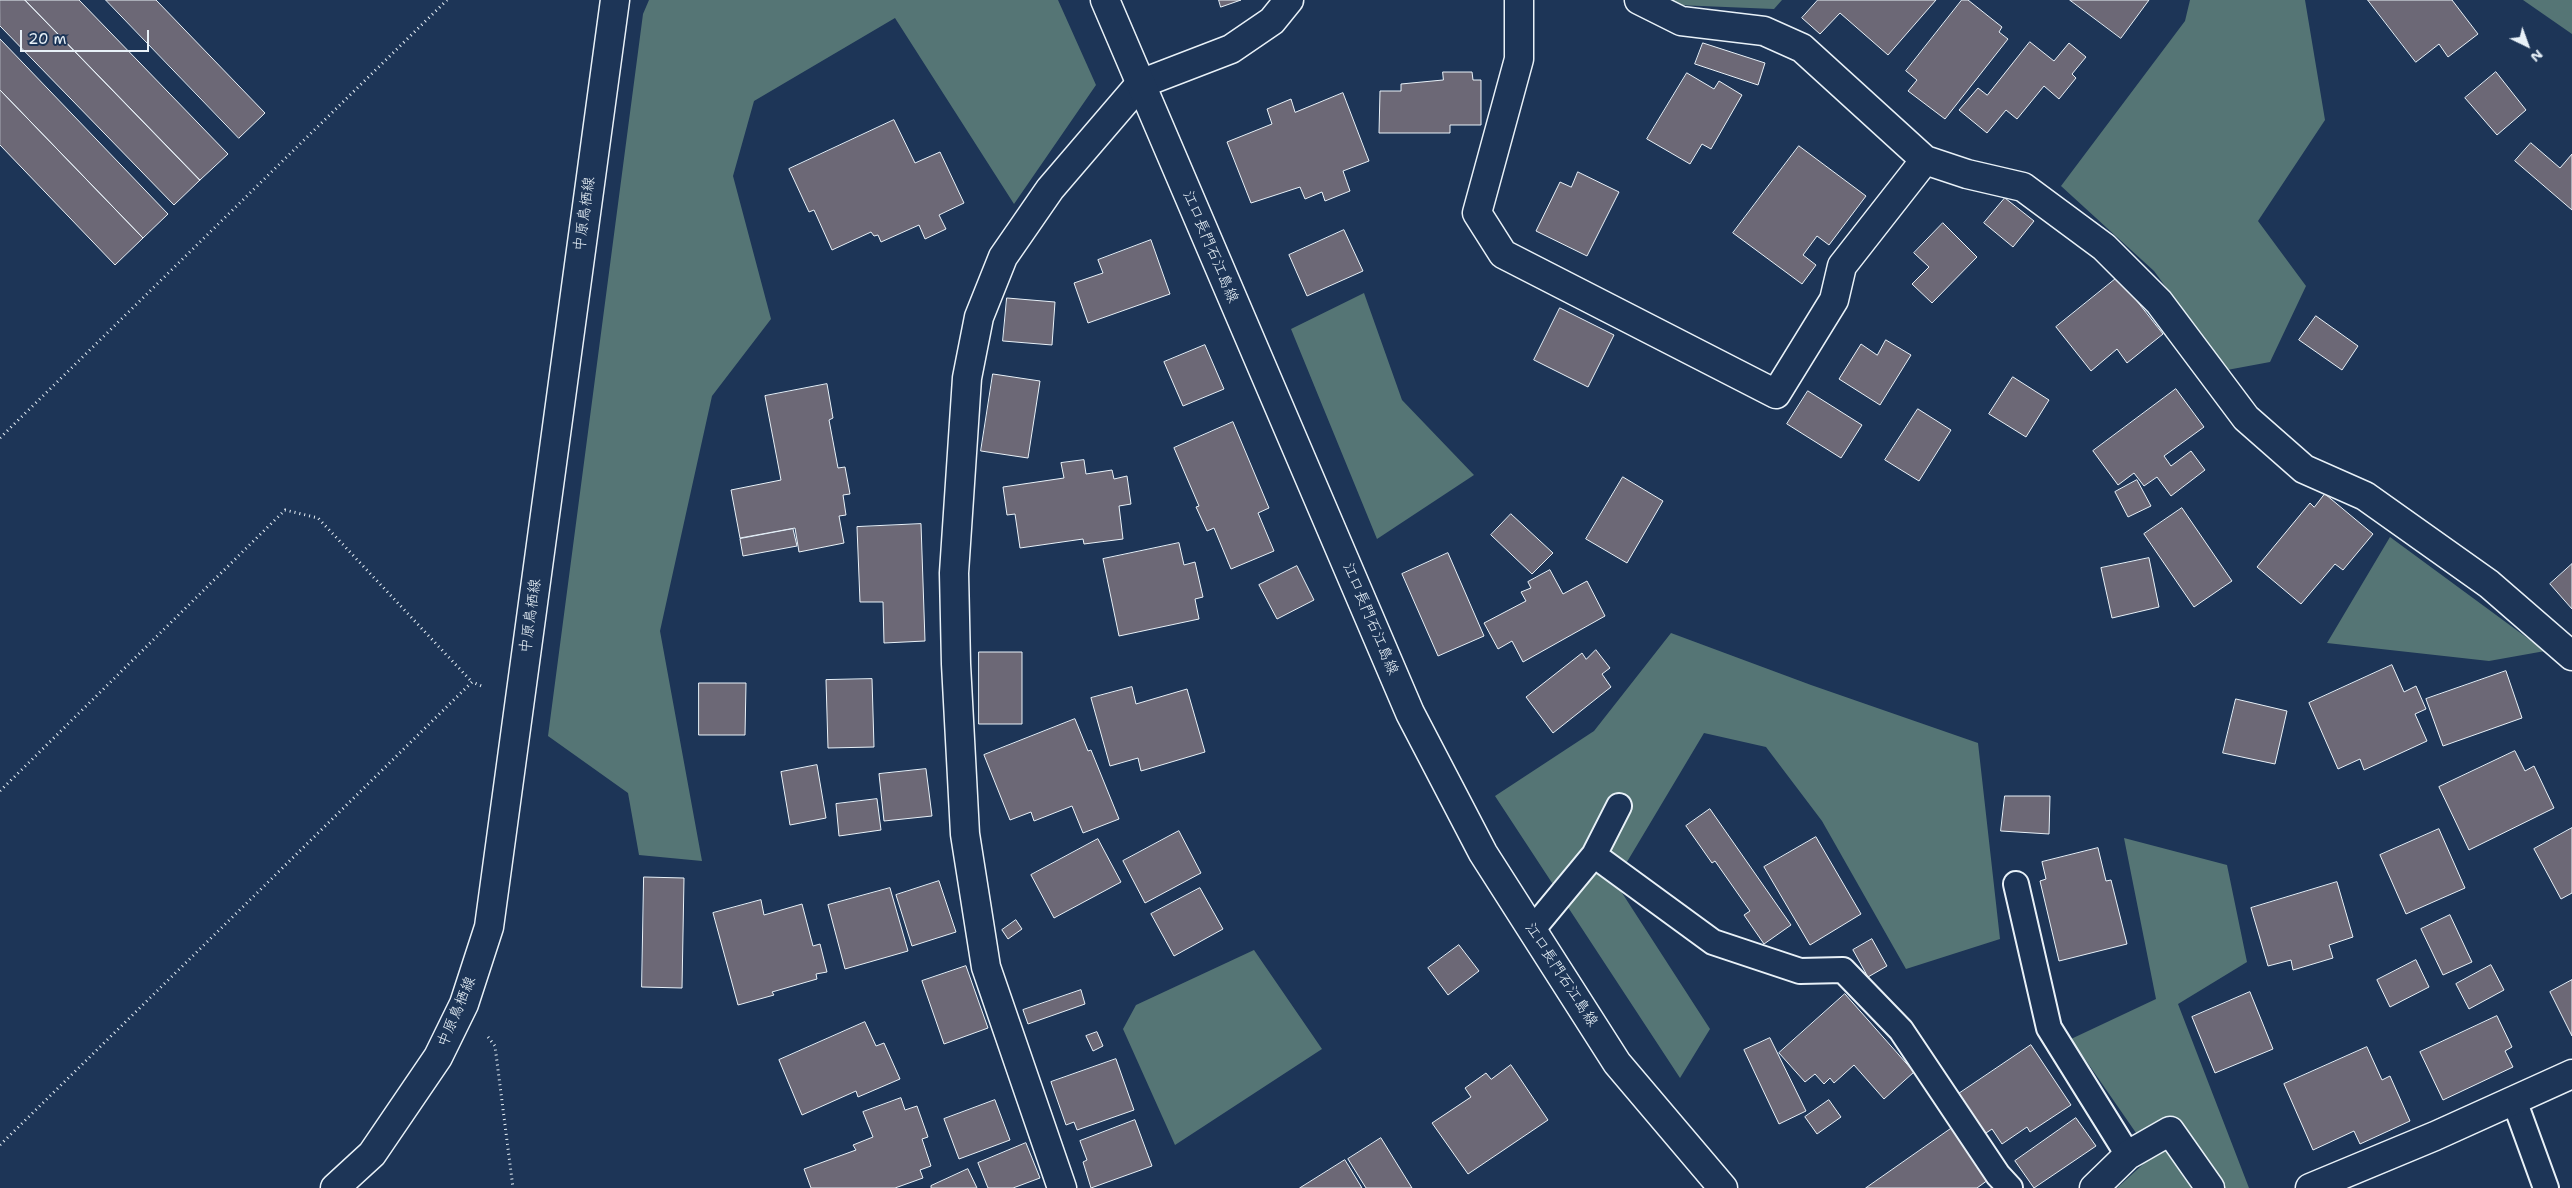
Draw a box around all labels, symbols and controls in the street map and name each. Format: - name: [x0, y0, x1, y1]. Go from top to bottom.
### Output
- scale bar: [22, 20, 151, 52]
- north arrow: [2502, 20, 2552, 70]
- text: 20 m: [28, 29, 67, 49]
- text: N: [2527, 46, 2547, 67]
- street label: 中原鳥栖線: [571, 176, 599, 252]
- street label: 江口長門石江島線: [1178, 188, 1242, 306]
- street label: 江口長門石江島線: [1338, 560, 1402, 678]
- street label: 中原鳥栖線: [517, 578, 545, 654]
- street label: 江口長門石江島線: [1521, 920, 1601, 1030]
- street label: 中原鳥栖線: [434, 974, 480, 1050]

